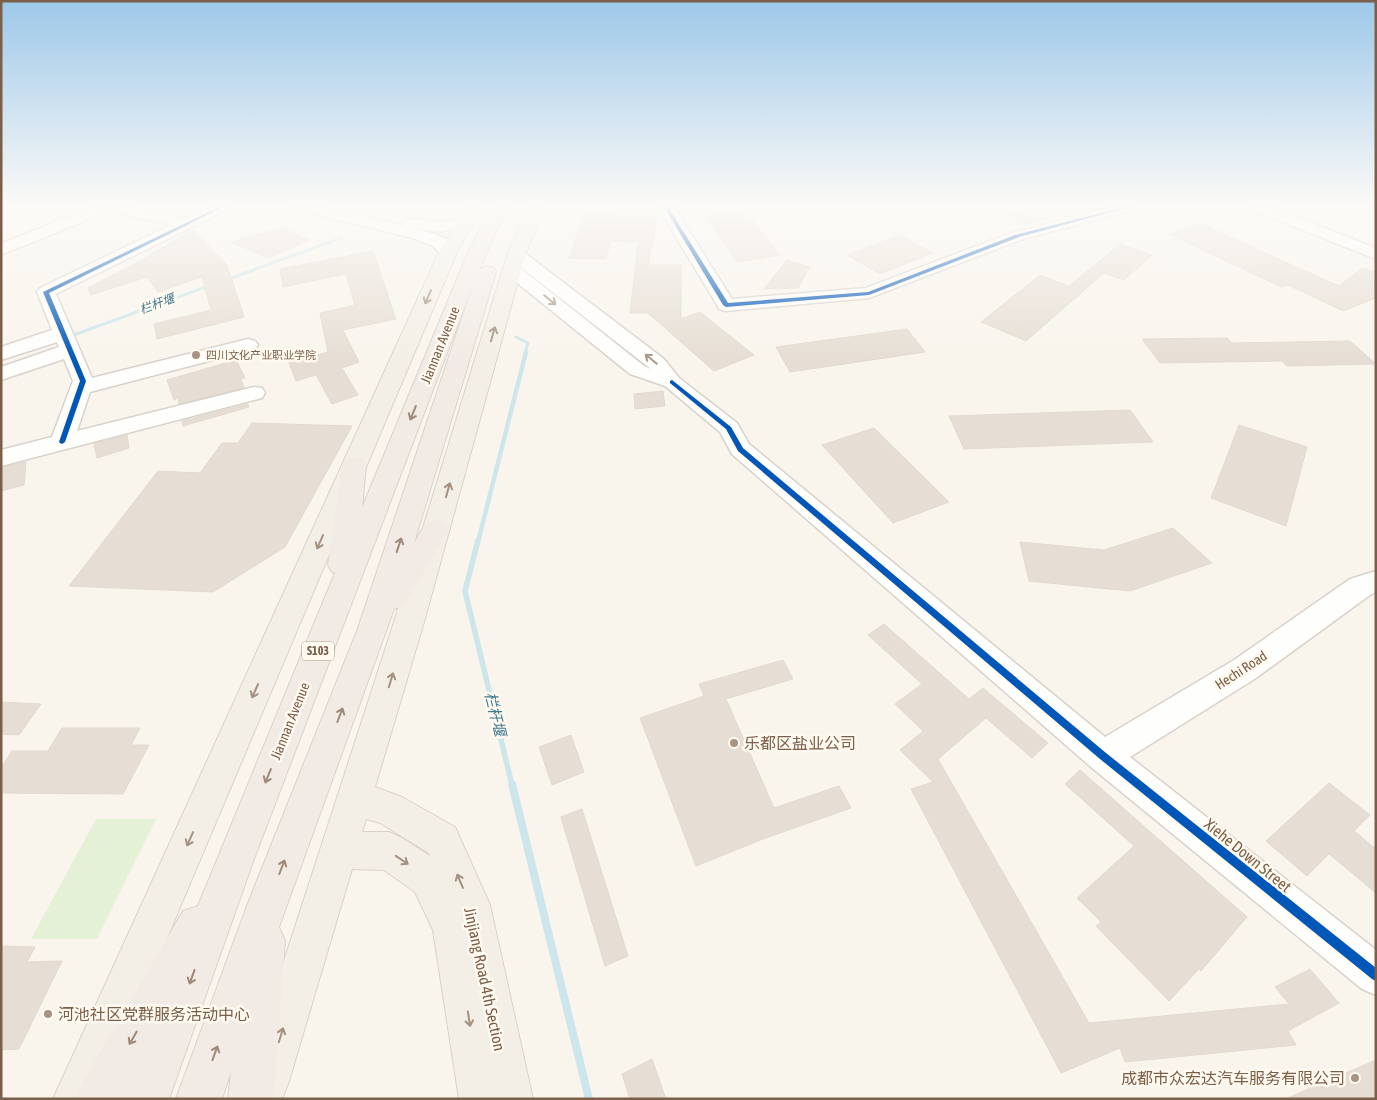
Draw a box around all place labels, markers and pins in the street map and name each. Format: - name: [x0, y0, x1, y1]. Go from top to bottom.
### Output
- marker: 四川文化产业职业学院: [190, 349, 202, 361]
- place label: 四川文化产业职业学院: [206, 349, 316, 361]
- place label: 乐都区盐业公司: [744, 734, 856, 752]
- marker: 乐都区盐业公司: [728, 737, 740, 749]
- place label: 河池社区党群服务活动中心: [58, 1005, 250, 1023]
- marker: 河池社区党群服务活动中心: [42, 1008, 54, 1020]
- place label: 成都市众宏达汽车服务有限公司: [1121, 1069, 1345, 1087]
- marker: 成都市众宏达汽车服务有限公司: [1349, 1072, 1361, 1084]

